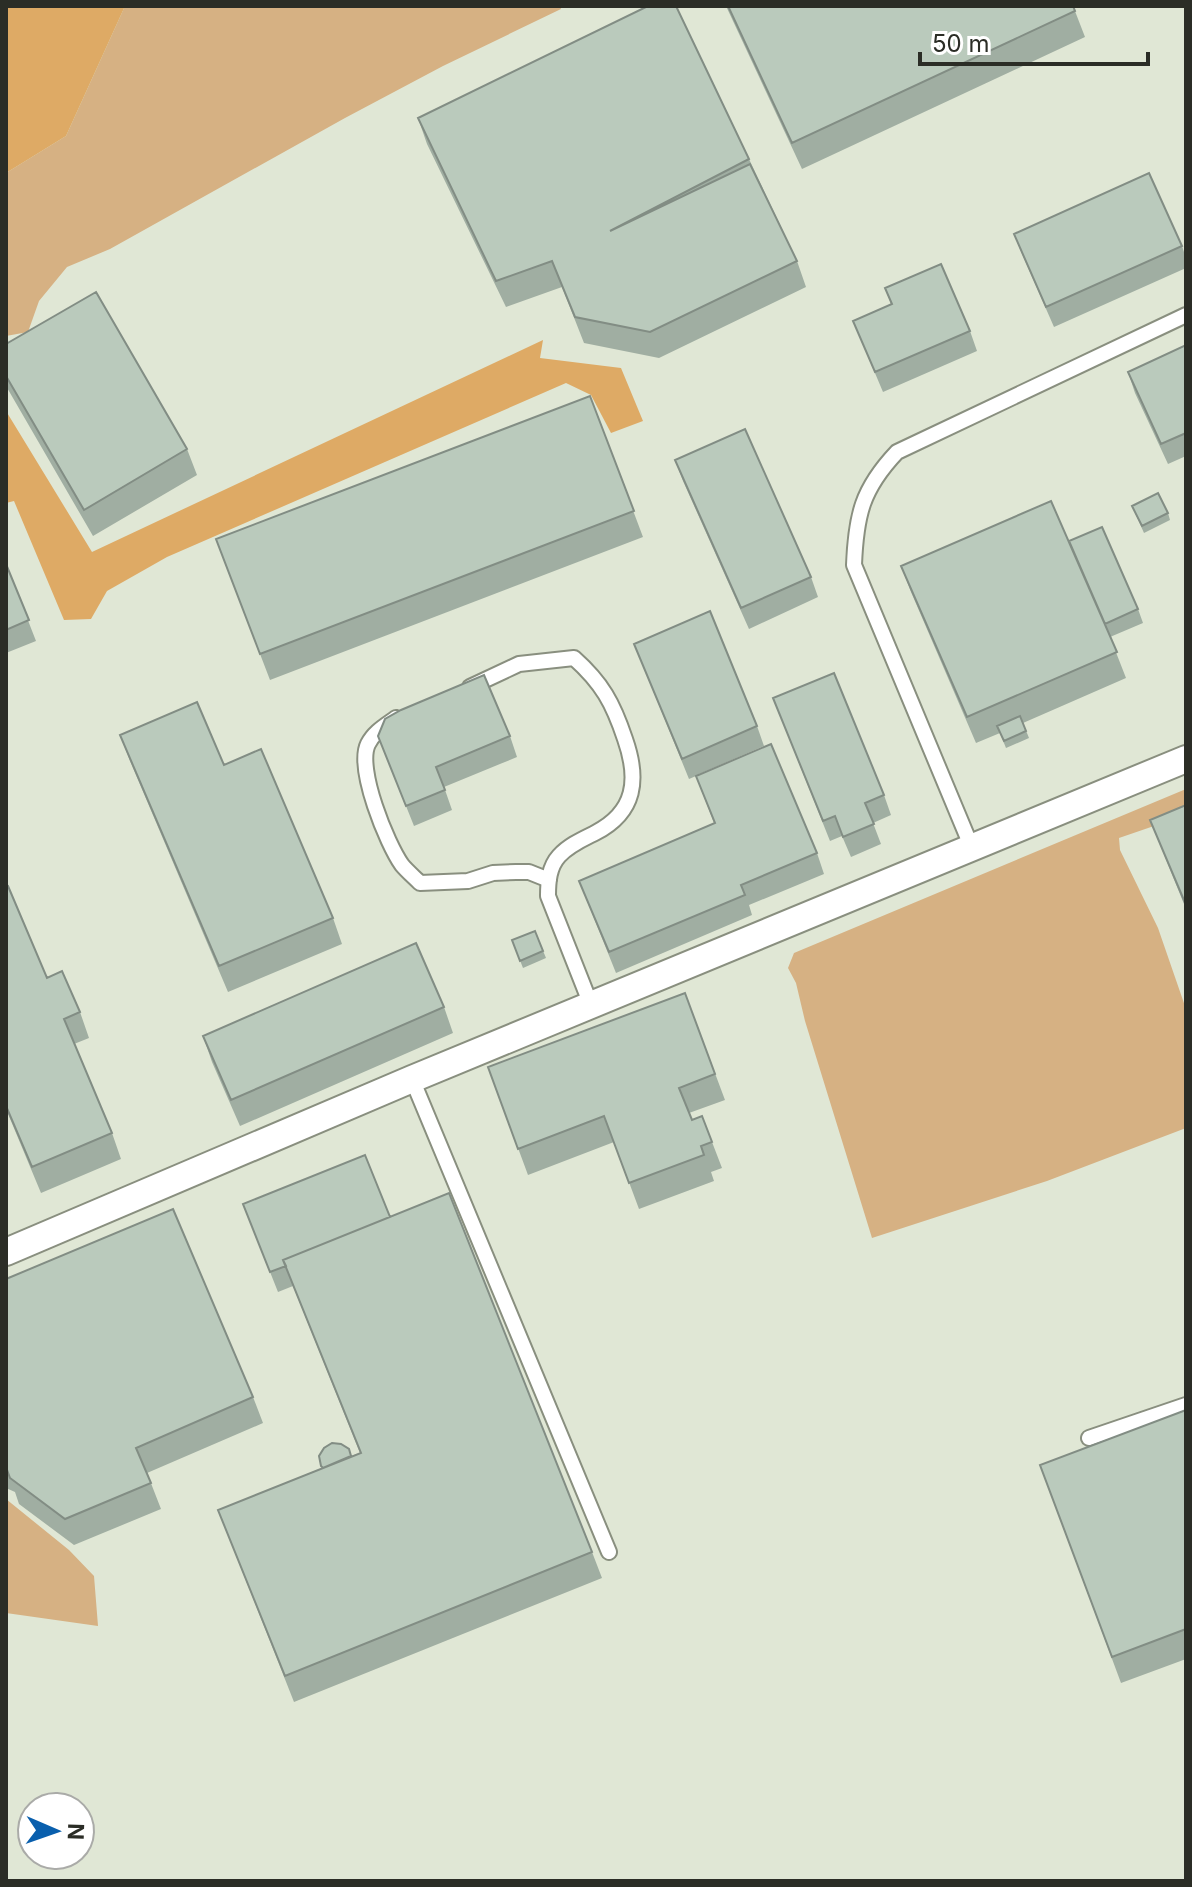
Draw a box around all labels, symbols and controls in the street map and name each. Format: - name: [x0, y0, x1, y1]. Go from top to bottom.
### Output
- scale bar: [920, 16, 1148, 66]
- text: 50 m: [932, 29, 990, 58]
- north arrow: [16, 1791, 96, 1871]
- text: N: [63, 1823, 89, 1841]

